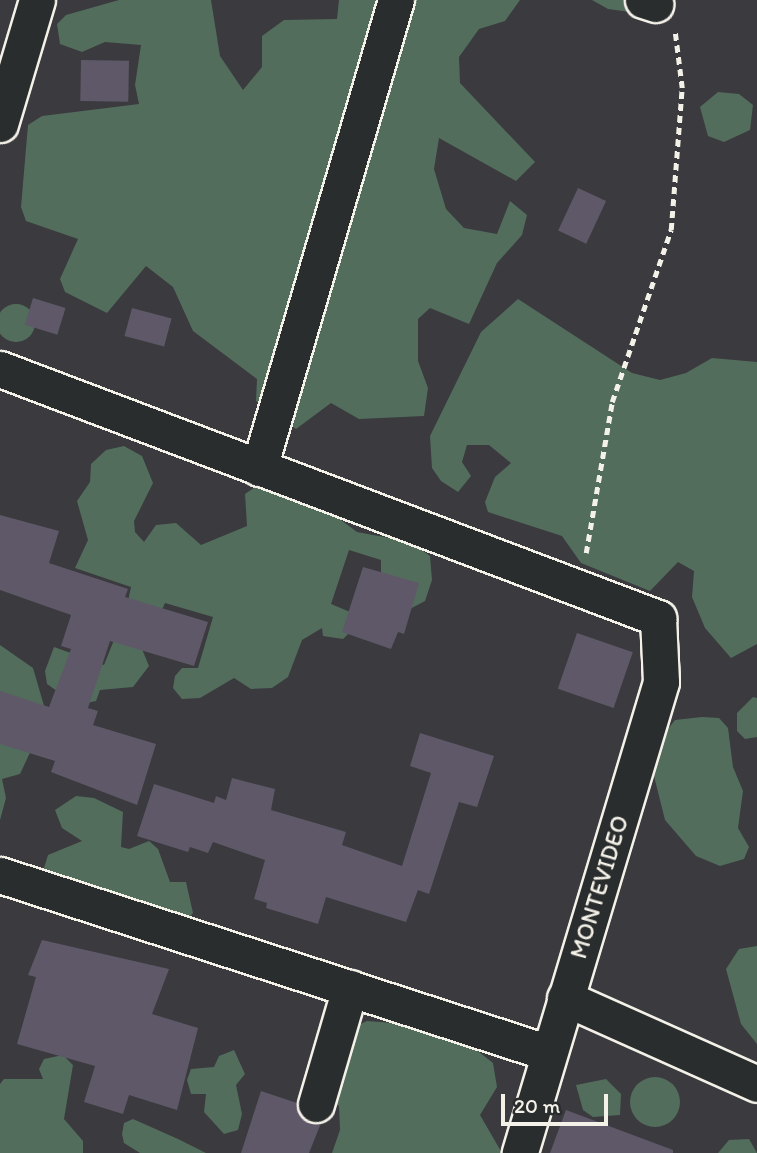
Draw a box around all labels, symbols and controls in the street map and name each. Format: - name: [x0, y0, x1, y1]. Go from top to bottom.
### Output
- street label: MONTEVIDEO: [564, 812, 634, 962]
- scale bar: [505, 1080, 612, 1124]
- text: 20 m: [514, 1093, 560, 1118]

